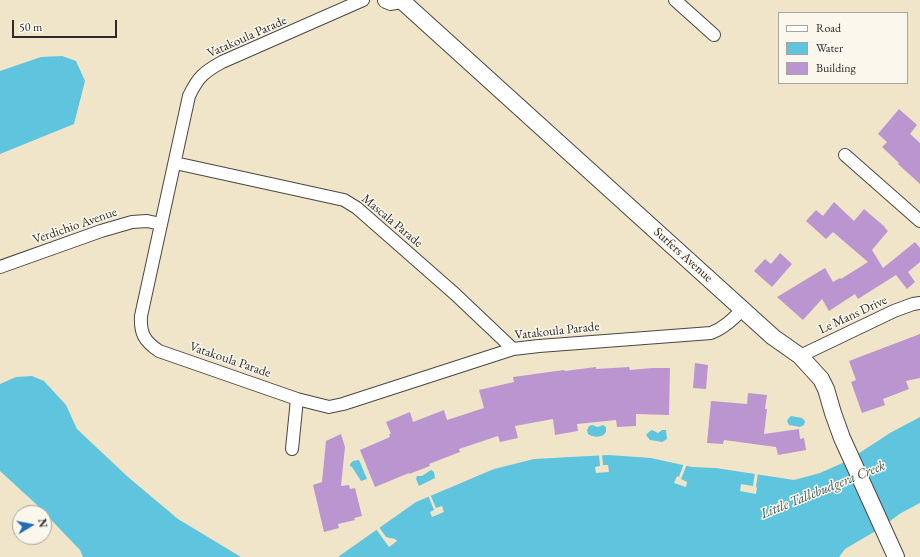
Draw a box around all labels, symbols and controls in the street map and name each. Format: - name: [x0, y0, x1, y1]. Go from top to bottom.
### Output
- scale bar: [14, 12, 119, 38]
- legend: [778, 12, 908, 84]
- street label: Vatakoula Parade: [205, 13, 289, 61]
- text: 50 m: [19, 19, 42, 35]
- text: Road: [816, 20, 841, 36]
- text: Water: [816, 40, 843, 56]
- text: Building: [816, 60, 856, 76]
- street label: Mascala Parade: [358, 191, 426, 251]
- street label: Verdichio Avenue: [31, 204, 119, 248]
- street label: Surfers Avenue: [650, 224, 716, 286]
- street label: Le Mans Drive: [816, 292, 890, 338]
- street label: Vatakoula Parade: [514, 319, 600, 343]
- street label: Vatakoula Parade: [187, 339, 273, 381]
- water label: Little Tallebudgera Creek: [758, 457, 888, 523]
- north arrow: [12, 505, 52, 545]
- text: N: [35, 517, 50, 529]

